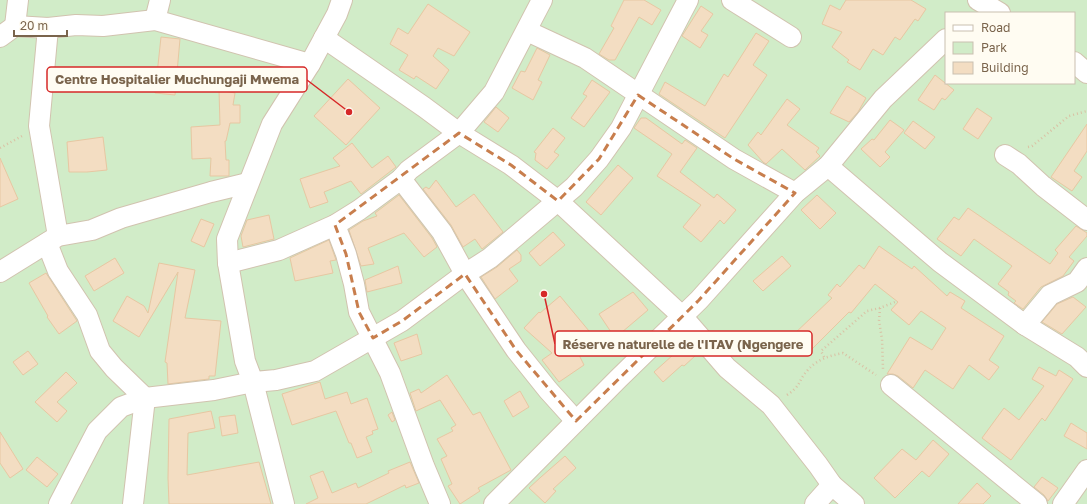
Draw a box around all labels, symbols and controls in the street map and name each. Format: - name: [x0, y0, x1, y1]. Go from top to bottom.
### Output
- scale bar: [14, 12, 67, 38]
- legend: [945, 12, 1075, 84]
- text: 20 m: [20, 18, 48, 33]
- text: Road: [981, 20, 1010, 35]
- text: Park: [981, 40, 1007, 55]
- text: Building: [981, 60, 1029, 75]
- callout: Centre Hospitalier Muchungaji Mwema: [47, 67, 307, 92]
- text: Centre Hospitalier Muchungaji Mwema: [55, 71, 299, 87]
- callout: Réserve naturelle de l'ITAV (Ngengere: [555, 331, 812, 356]
- text: Réserve naturelle de l'ITAV (Ngengere: [563, 336, 804, 352]

